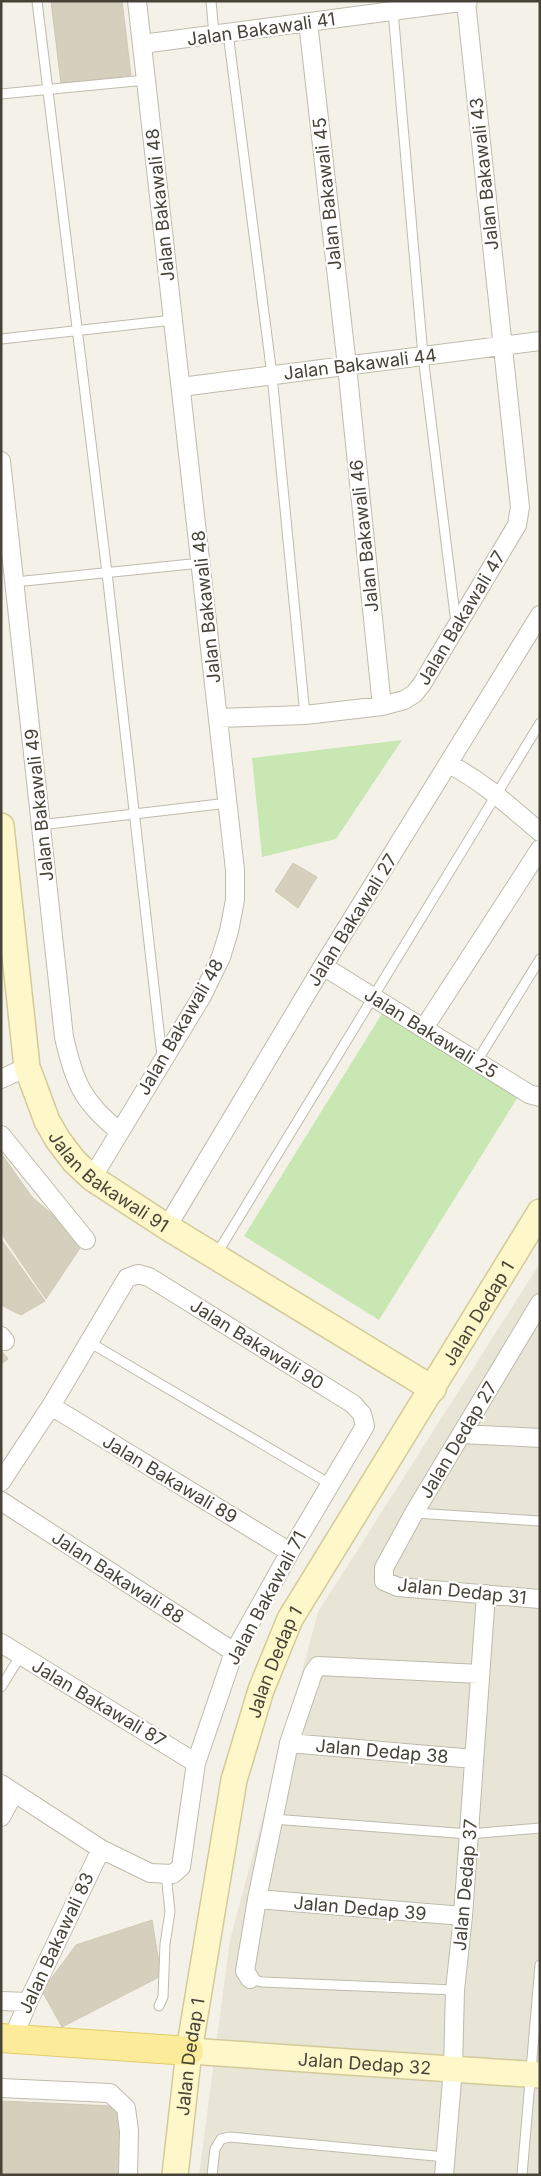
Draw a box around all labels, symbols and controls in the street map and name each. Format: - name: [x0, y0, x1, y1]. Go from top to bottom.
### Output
- street label: Jalan Bakawali 41: [185, 8, 337, 50]
- street label: Jalan Bakawali 43: [466, 96, 502, 252]
- street label: Jalan Bakawali 45: [309, 117, 345, 271]
- street label: Jalan Bakawali 48: [142, 127, 178, 283]
- street label: Jalan Bakawali 44: [282, 344, 438, 384]
- street label: Jalan Bakawali 46: [346, 458, 382, 614]
- street label: Jalan Bakawali 48: [188, 529, 224, 685]
- street label: Jalan Bakawali 47: [413, 547, 509, 689]
- street label: Jalan Bakawali 49: [21, 727, 57, 883]
- street label: Jalan Bakawali 27: [303, 850, 401, 990]
- street label: Jalan Bakawali 48: [132, 955, 228, 1099]
- street label: Jalan Bakawali 25: [361, 984, 501, 1082]
- street label: Jalan Bakawali 91: [45, 1127, 173, 1236]
- street label: Jalan Dedap 1: [438, 1257, 518, 1369]
- street label: Jalan Bakawali 90: [186, 1294, 328, 1394]
- street label: Jalan Dedap 27: [415, 1378, 501, 1502]
- street label: Jalan Bakawali 89: [99, 1431, 241, 1527]
- street label: Jalan Bakawali 88: [48, 1526, 188, 1628]
- street label: Jalan Bakawali 71: [222, 1527, 310, 1669]
- street label: Jalan Dedap 31: [396, 1574, 528, 1608]
- street label: Jalan Dedap 1: [243, 1602, 306, 1721]
- street label: Jalan Bakawali 87: [28, 1655, 170, 1751]
- street label: Jalan Dedap 38: [315, 1735, 449, 1767]
- street label: Jalan Dedap 37: [449, 1818, 481, 1952]
- street label: Jalan Bakawali 83: [14, 1869, 98, 2017]
- street label: Jalan Dedap 39: [293, 1892, 427, 1924]
- street label: Jalan Dedap 1: [171, 1996, 208, 2117]
- street label: Jalan Dedap 32: [297, 2048, 432, 2078]

